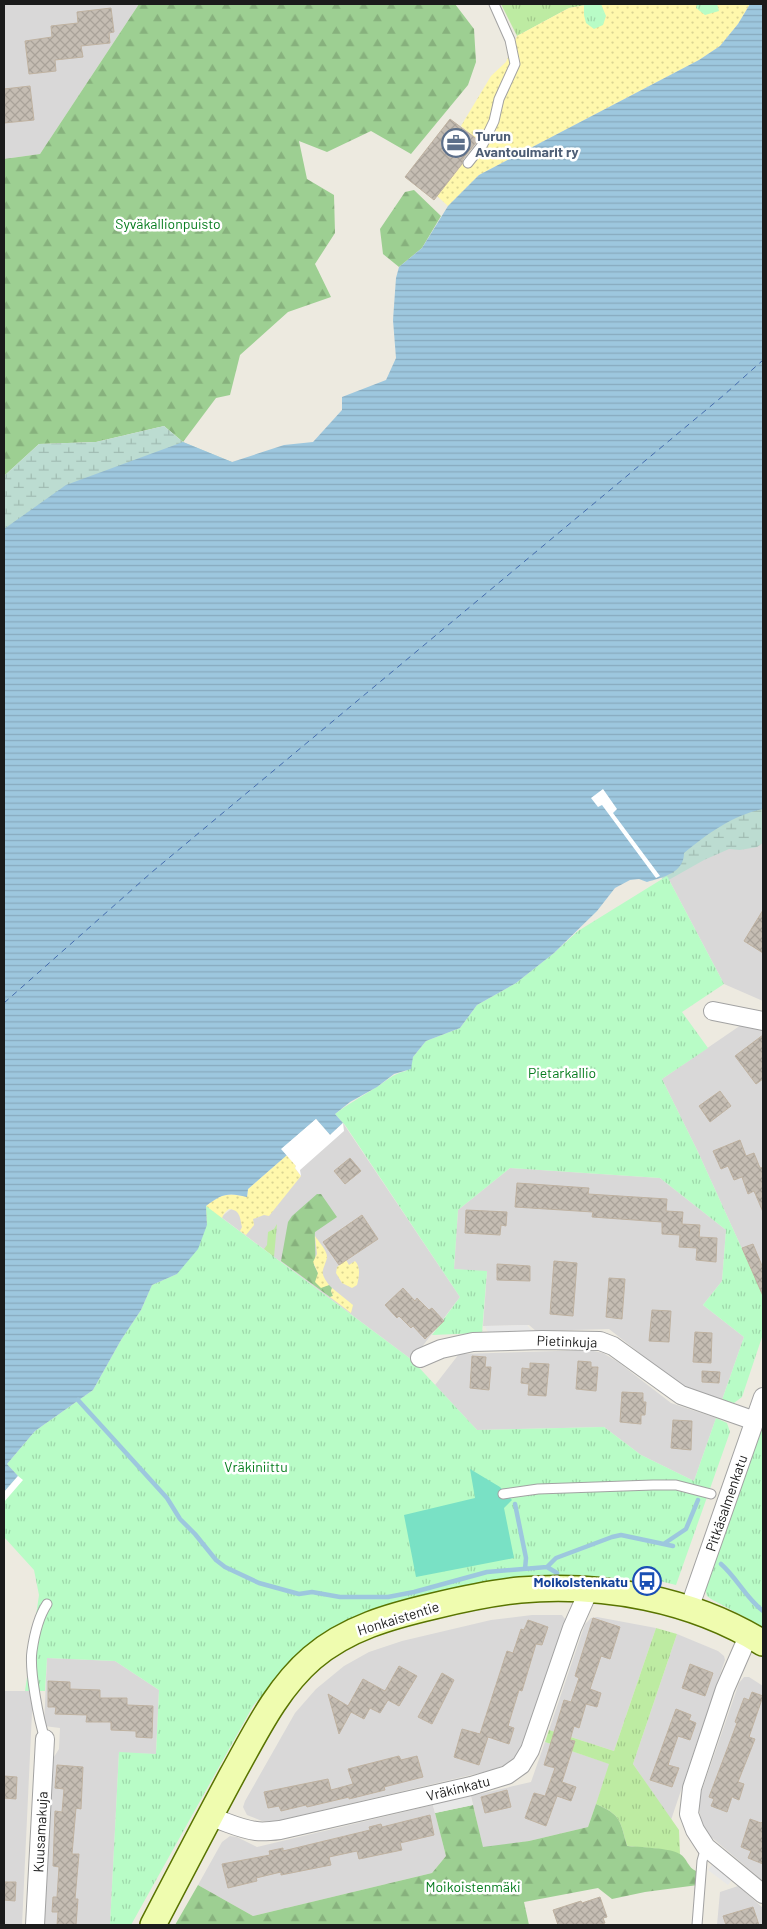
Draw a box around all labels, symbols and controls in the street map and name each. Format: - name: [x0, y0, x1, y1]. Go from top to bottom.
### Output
- place label: Turun Avantouimarit ry: [475, 127, 579, 160]
- office icon: Turun Avantouimarit ry: [441, 128, 471, 158]
- park label: Syväkallionpuisto: [115, 215, 221, 232]
- park label: Pietarkallio: [528, 1064, 596, 1081]
- street label: Pietinkuja: [536, 1331, 598, 1351]
- street label: Pitkäsalmenkatu: [701, 1452, 751, 1554]
- park label: Vräkiniittu: [224, 1458, 288, 1475]
- bus stop icon: Moikoistenkatu: [632, 1566, 662, 1596]
- place label: Moikoistenkatu: [534, 1573, 628, 1590]
- street label: Honkaistentie: [355, 1597, 441, 1639]
- street label: Vräkinkatu: [424, 1772, 492, 1804]
- street label: Kuusamakuja: [29, 1791, 51, 1873]
- park label: Moikoistenmäki: [425, 1878, 521, 1895]

